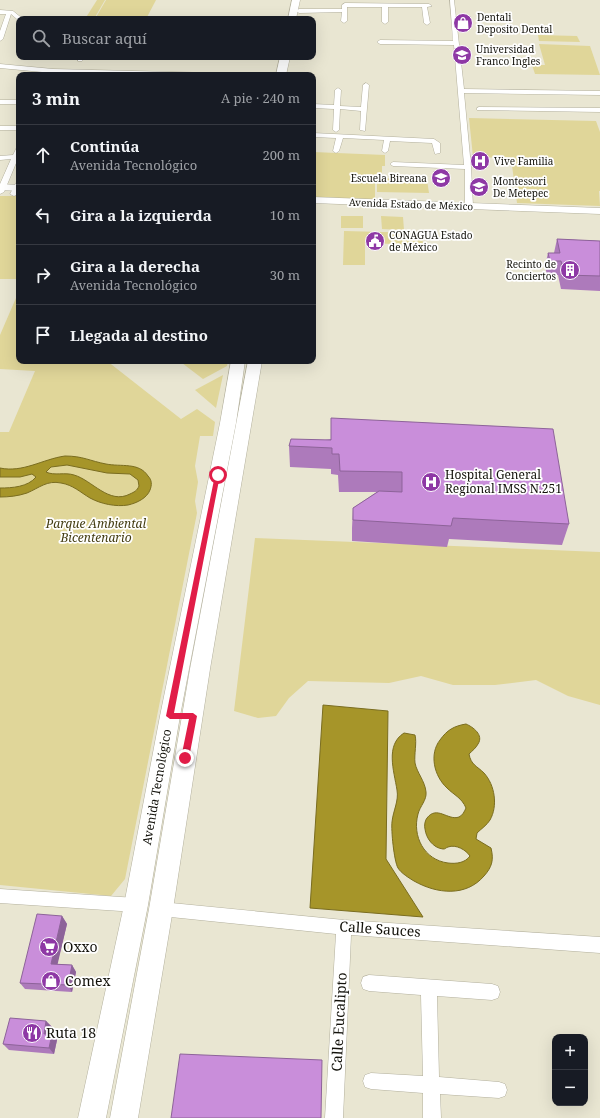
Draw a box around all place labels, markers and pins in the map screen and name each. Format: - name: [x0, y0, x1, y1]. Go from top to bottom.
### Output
- place label: Dentali Deposito Dental: [477, 10, 552, 36]
- shop icon: Dentali Deposito Dental: [452, 12, 474, 34]
- place label: Universidad Franco Ingles: [476, 42, 541, 68]
- school or university icon: Universidad Franco Ingles: [451, 44, 473, 66]
- hospital icon: Vive Familia: [469, 150, 491, 172]
- place label: Vive Familia: [494, 154, 554, 168]
- school or university icon: Escuela Bireana: [430, 167, 452, 189]
- place label: Escuela Bireana: [351, 171, 427, 185]
- place label: Montessori De Metepec: [493, 174, 548, 200]
- school or university icon: Montessori De Metepec: [468, 176, 490, 198]
- place label: CONAGUA Estado de México: [389, 228, 473, 254]
- public building icon: CONAGUA Estado de México: [364, 230, 386, 252]
- place label: Recinto de Conciertos: [506, 257, 556, 283]
- building icon: Recinto de Conciertos: [559, 259, 581, 281]
- place label: Hospital General Regional IMSS N.251: [445, 466, 562, 497]
- hospital icon: Hospital General Regional IMSS N.251: [420, 471, 442, 493]
- supermarket icon: Oxxo: [38, 936, 60, 958]
- place label: Oxxo: [63, 937, 98, 956]
- shop icon: Comex: [40, 970, 62, 992]
- place label: Comex: [65, 971, 111, 990]
- restaurant icon: Ruta 18: [21, 1022, 43, 1044]
- place label: Ruta 18: [46, 1023, 96, 1042]

